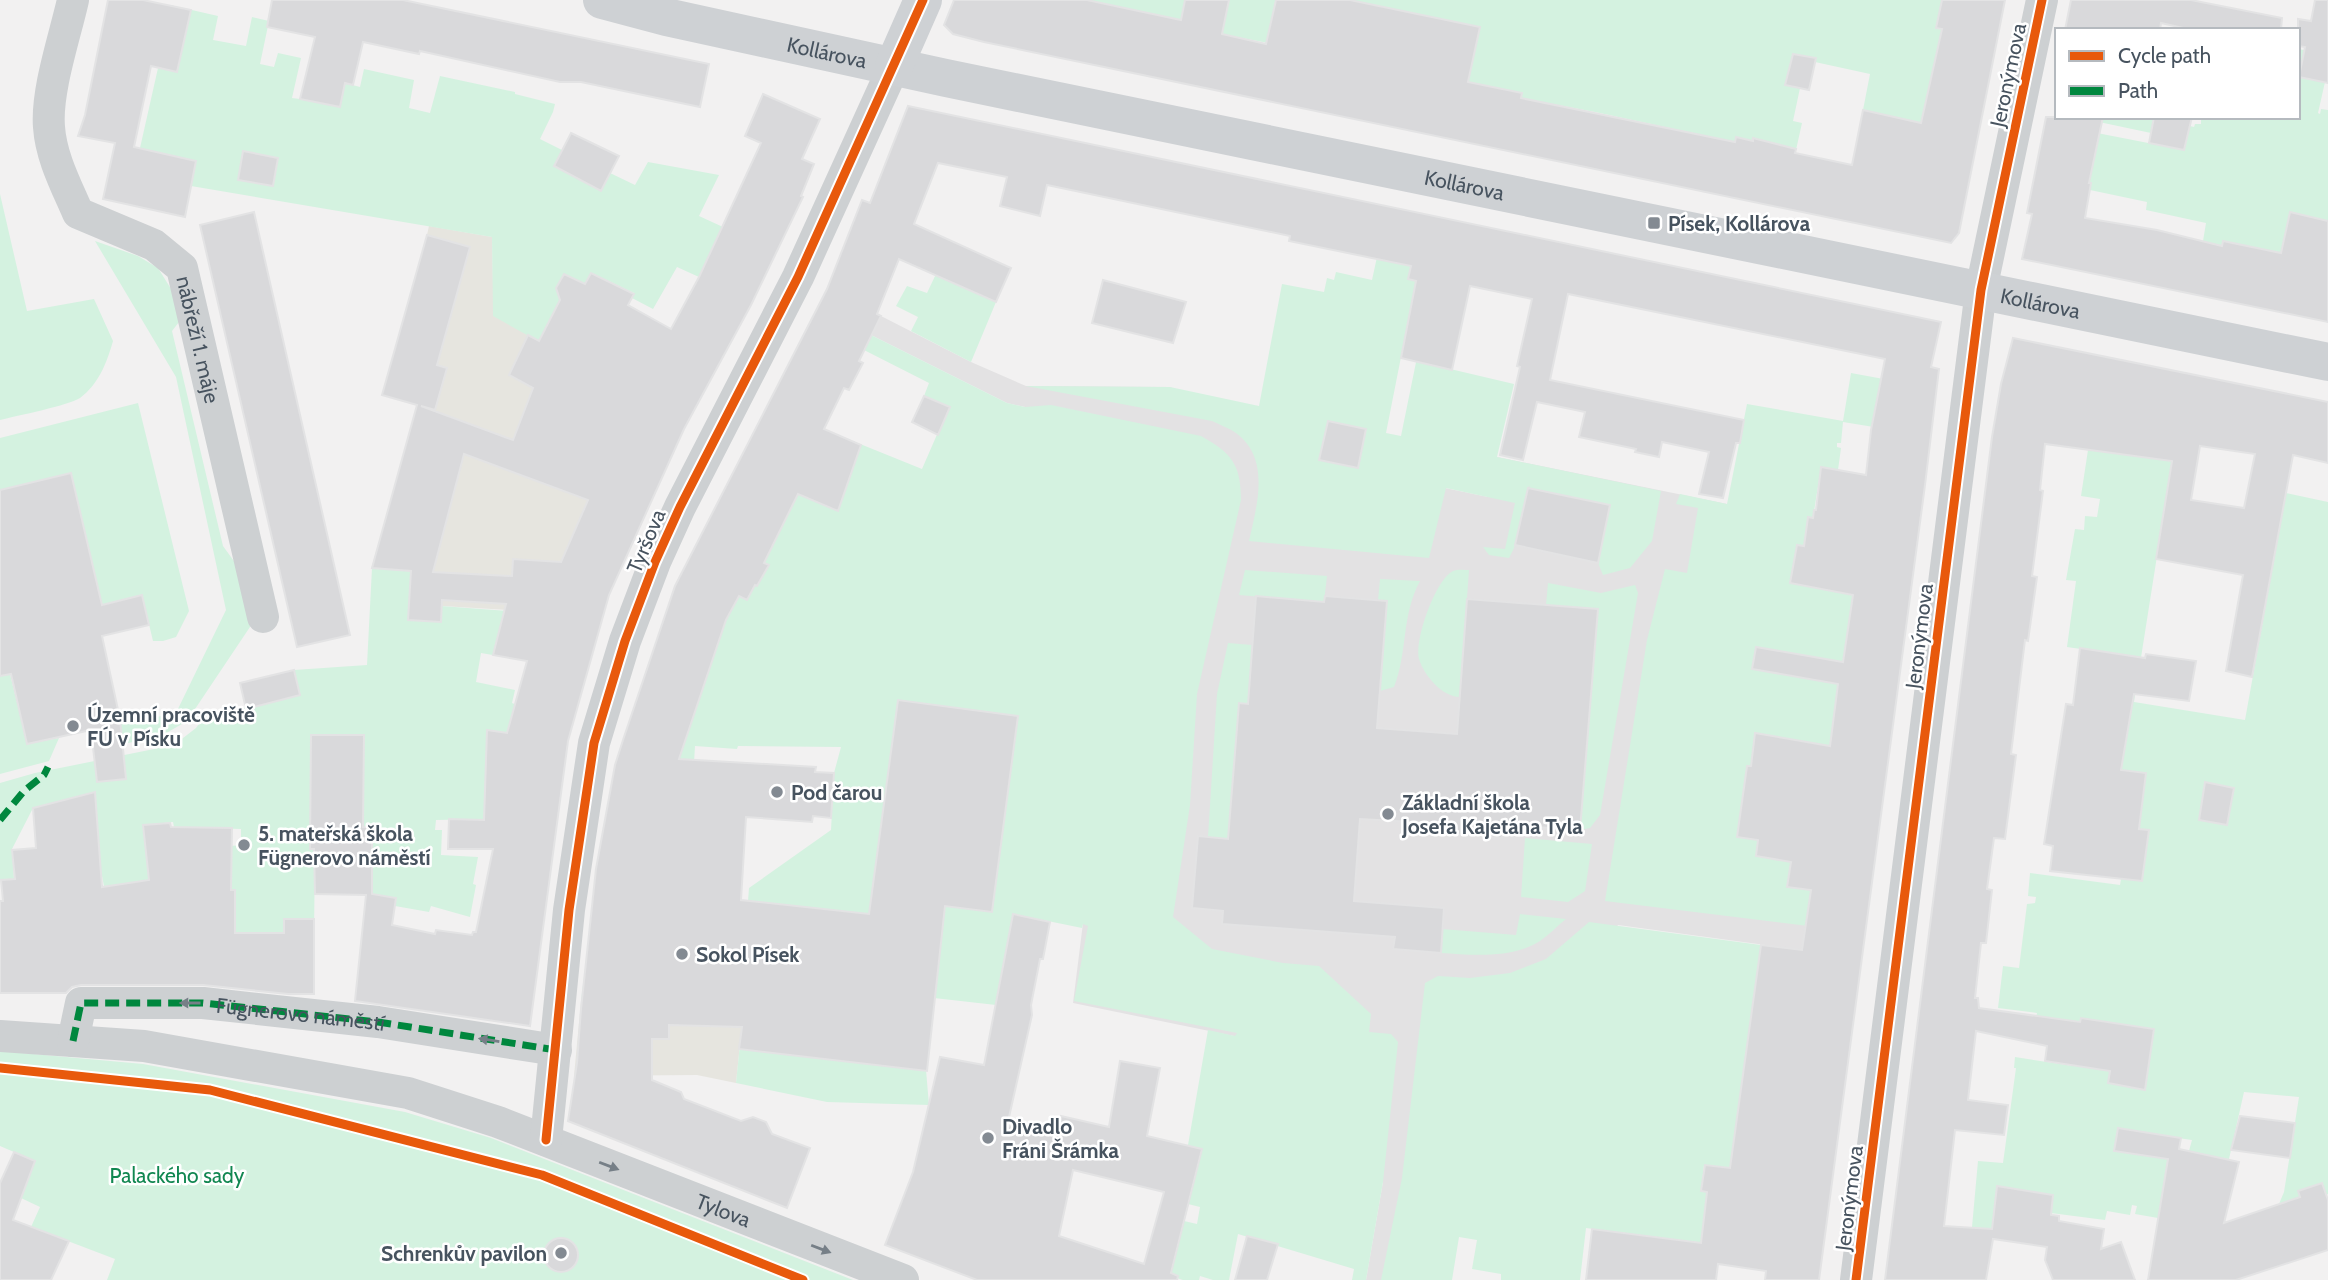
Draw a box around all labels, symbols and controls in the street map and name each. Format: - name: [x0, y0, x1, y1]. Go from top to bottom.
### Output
- street label: Jeronýmova: [1985, 21, 2031, 130]
- legend: [2055, 28, 2300, 119]
- street label: Kollárova: [785, 31, 869, 73]
- text: Cycle path: [2118, 43, 2211, 68]
- text: Path: [2118, 78, 2158, 103]
- street label: Kollárova: [1422, 164, 1506, 205]
- place label: Písek, Kollárova: [1668, 211, 1811, 236]
- marker: Písek, Kollárova: [1646, 215, 1662, 231]
- street label: nábřeží 1. máje: [172, 273, 225, 406]
- street label: Kollárova: [1998, 283, 2082, 323]
- street label: Tyršova: [621, 505, 671, 577]
- street label: Jeronýmova: [1900, 582, 1938, 691]
- place label: Územní pracoviště FÚ v Písku: [87, 702, 255, 751]
- marker: Územní pracoviště FÚ v Písku: [65, 718, 81, 734]
- place label: Pod čarou: [791, 780, 882, 805]
- marker: Pod čarou: [769, 784, 785, 800]
- place label: Základní škola Josefa Kajetána Tyla: [1401, 790, 1583, 839]
- marker: Základní škola Josefa Kajetána Tyla: [1380, 806, 1396, 822]
- place label: 5. mateřská škola Fügnerovo náměstí: [258, 821, 431, 870]
- marker: 5. mateřská škola Fügnerovo náměstí: [236, 837, 252, 853]
- place label: Sokol Písek: [696, 942, 800, 967]
- marker: Sokol Písek: [674, 946, 690, 962]
- street label: Fügnerovo náměstí: [215, 992, 387, 1036]
- one-way arrow: [179, 997, 201, 1009]
- one-way arrow: [478, 1034, 500, 1045]
- place label: Divadlo Fráni Šrámka: [1002, 1114, 1120, 1163]
- marker: Divadlo Fráni Šrámka: [980, 1130, 996, 1146]
- street label: Jeronýmova: [1830, 1144, 1868, 1253]
- one-way arrow: [599, 1160, 620, 1171]
- park label: Palackého sady: [110, 1163, 245, 1188]
- street label: Tylova: [693, 1188, 754, 1232]
- place label: Schrenkův pavilon: [381, 1241, 547, 1266]
- one-way arrow: [811, 1243, 832, 1254]
- marker: Schrenkův pavilon: [553, 1245, 569, 1261]

